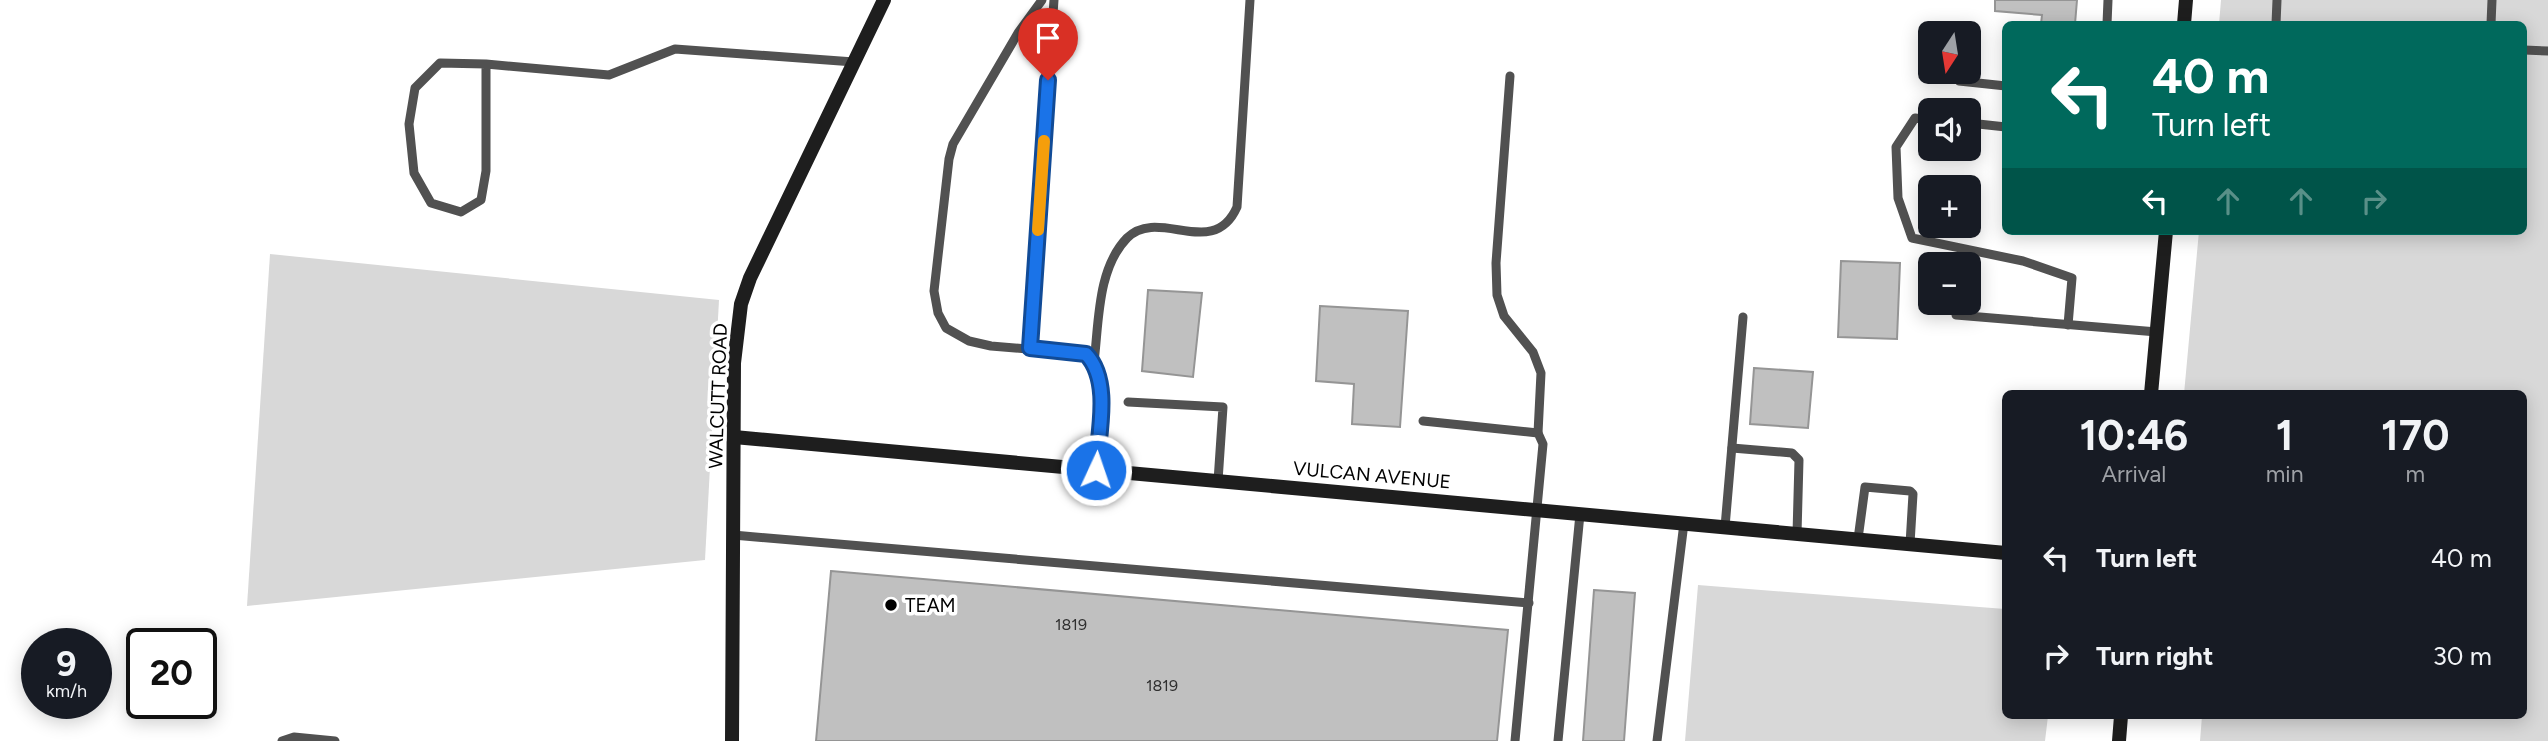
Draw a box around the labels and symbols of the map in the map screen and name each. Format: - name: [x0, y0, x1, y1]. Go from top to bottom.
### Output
- pin: [1018, 8, 1078, 80]
- north arrow: [1918, 21, 1981, 84]
- street label: WALCUTT ROAD: [704, 323, 732, 469]
- position arrow: [1059, 433, 1133, 507]
- street label: VULCAN AVENUE: [1292, 457, 1452, 493]
- place label: TEAM: [905, 594, 956, 617]
- marker: TEAM: [883, 597, 899, 613]
- house number: 1819: [1055, 615, 1087, 634]
- speed limit sign: 20: [126, 628, 217, 719]
- house number: 1819: [1146, 676, 1178, 695]

